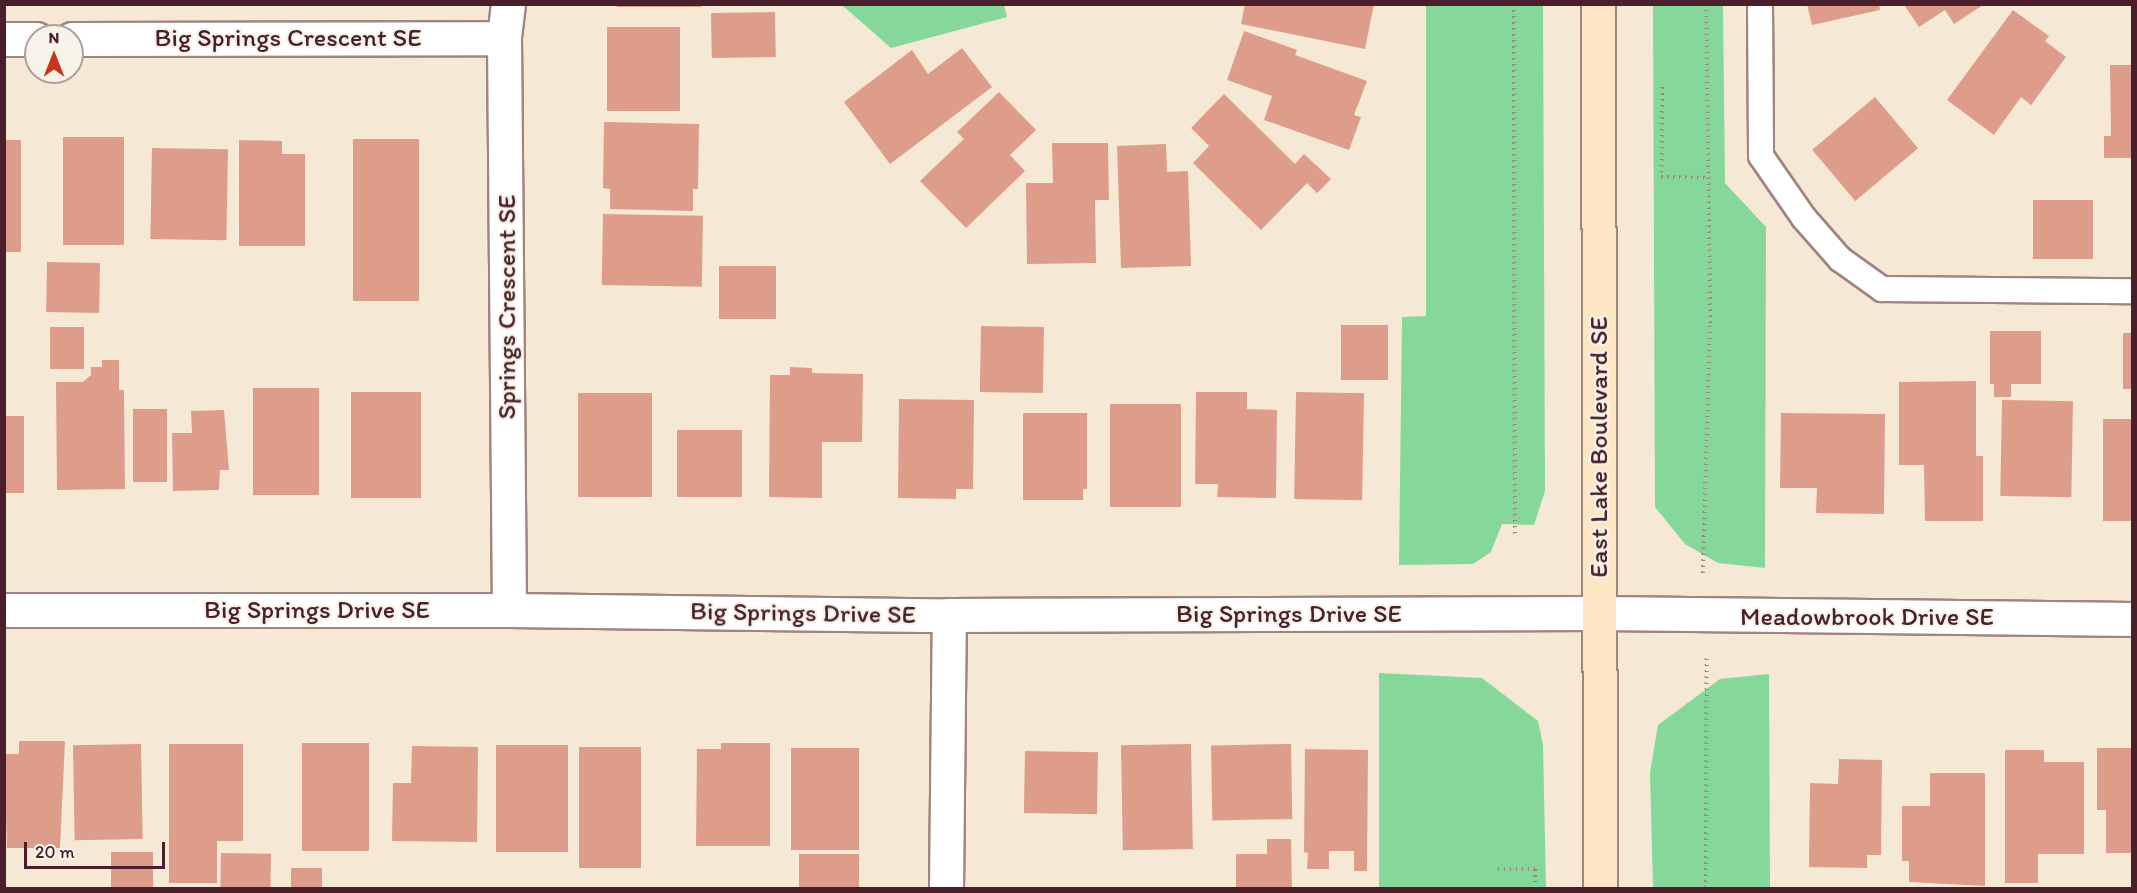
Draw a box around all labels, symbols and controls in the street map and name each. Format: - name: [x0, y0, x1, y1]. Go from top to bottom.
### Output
- street label: Big Springs Crescent SE: [154, 22, 422, 54]
- north arrow: [24, 24, 84, 84]
- text: N: [49, 28, 59, 47]
- street label: Springs Crescent SE: [491, 195, 523, 419]
- street label: East Lake Boulevard SE: [1583, 316, 1615, 578]
- street label: Big Springs Drive SE: [204, 594, 430, 626]
- street label: Big Springs Drive SE: [690, 595, 916, 631]
- street label: Big Springs Drive SE: [1176, 598, 1402, 630]
- street label: Meadowbrook Drive SE: [1740, 601, 1994, 633]
- scale bar: [27, 830, 168, 868]
- text: 20 m: [35, 841, 75, 863]

